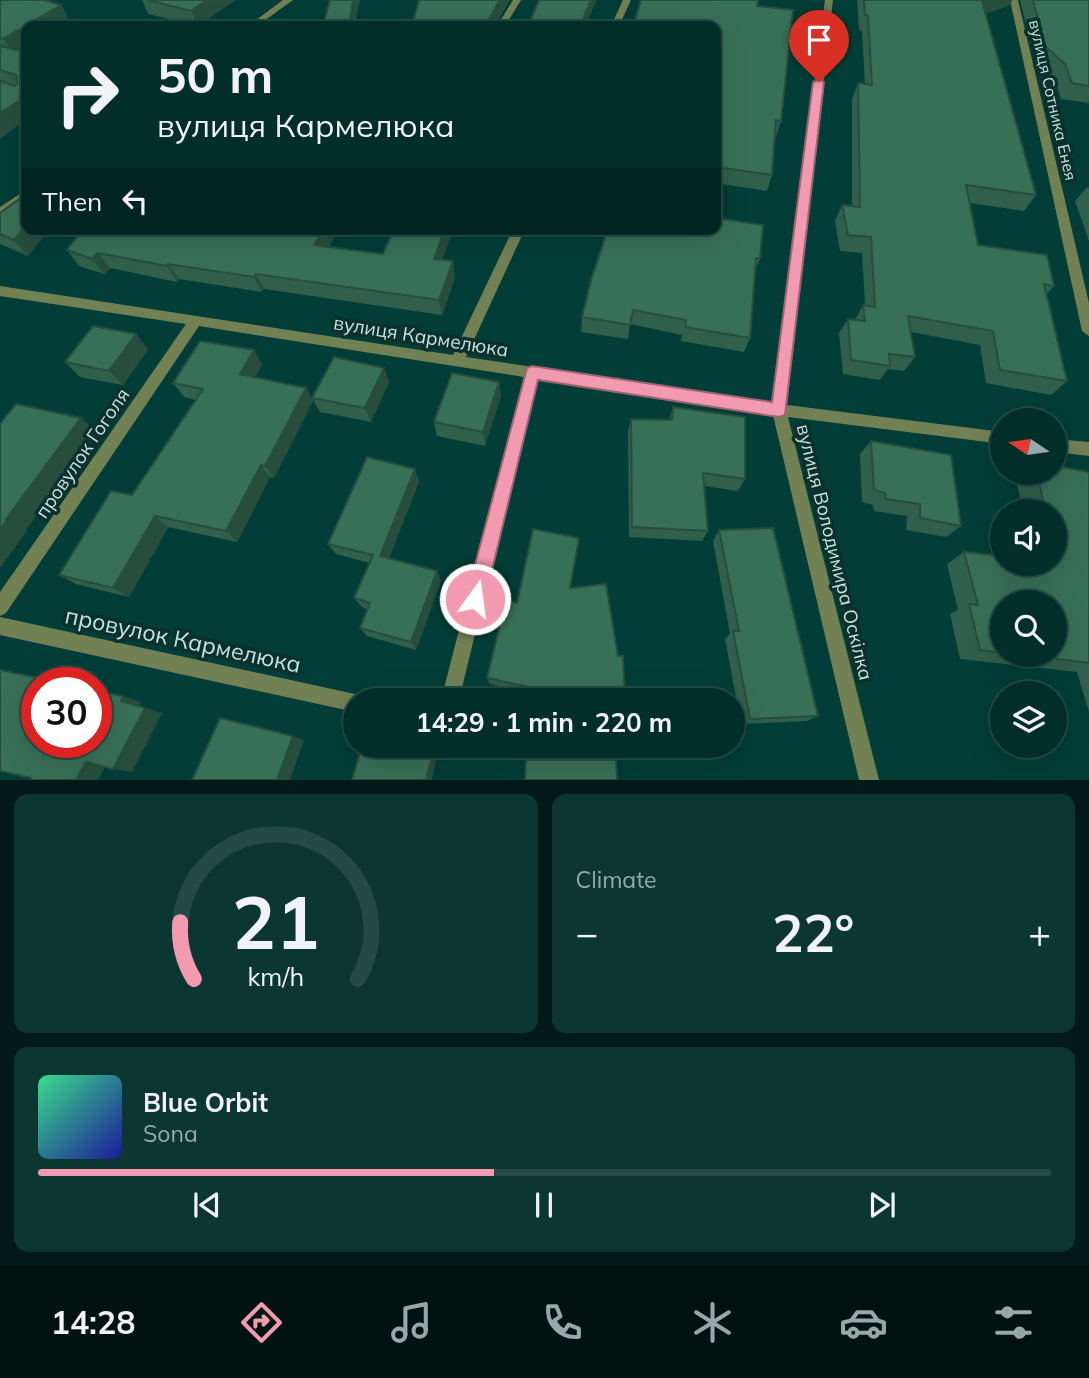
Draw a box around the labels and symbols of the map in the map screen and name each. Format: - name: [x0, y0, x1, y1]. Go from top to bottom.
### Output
- pin: [789, 10, 849, 82]
- street label: вулиця Сотника Енея: [1025, 18, 1081, 182]
- street label: вулиця Кармелюка: [332, 310, 510, 362]
- street label: провулок Гоголя: [30, 383, 134, 523]
- north arrow: [990, 408, 1068, 485]
- street label: вулиця Володимира Оскілка: [792, 422, 878, 682]
- position arrow: [438, 562, 512, 636]
- street label: провулок Кармелюка: [63, 600, 304, 679]
- speed limit sign: 30: [21, 667, 112, 758]

